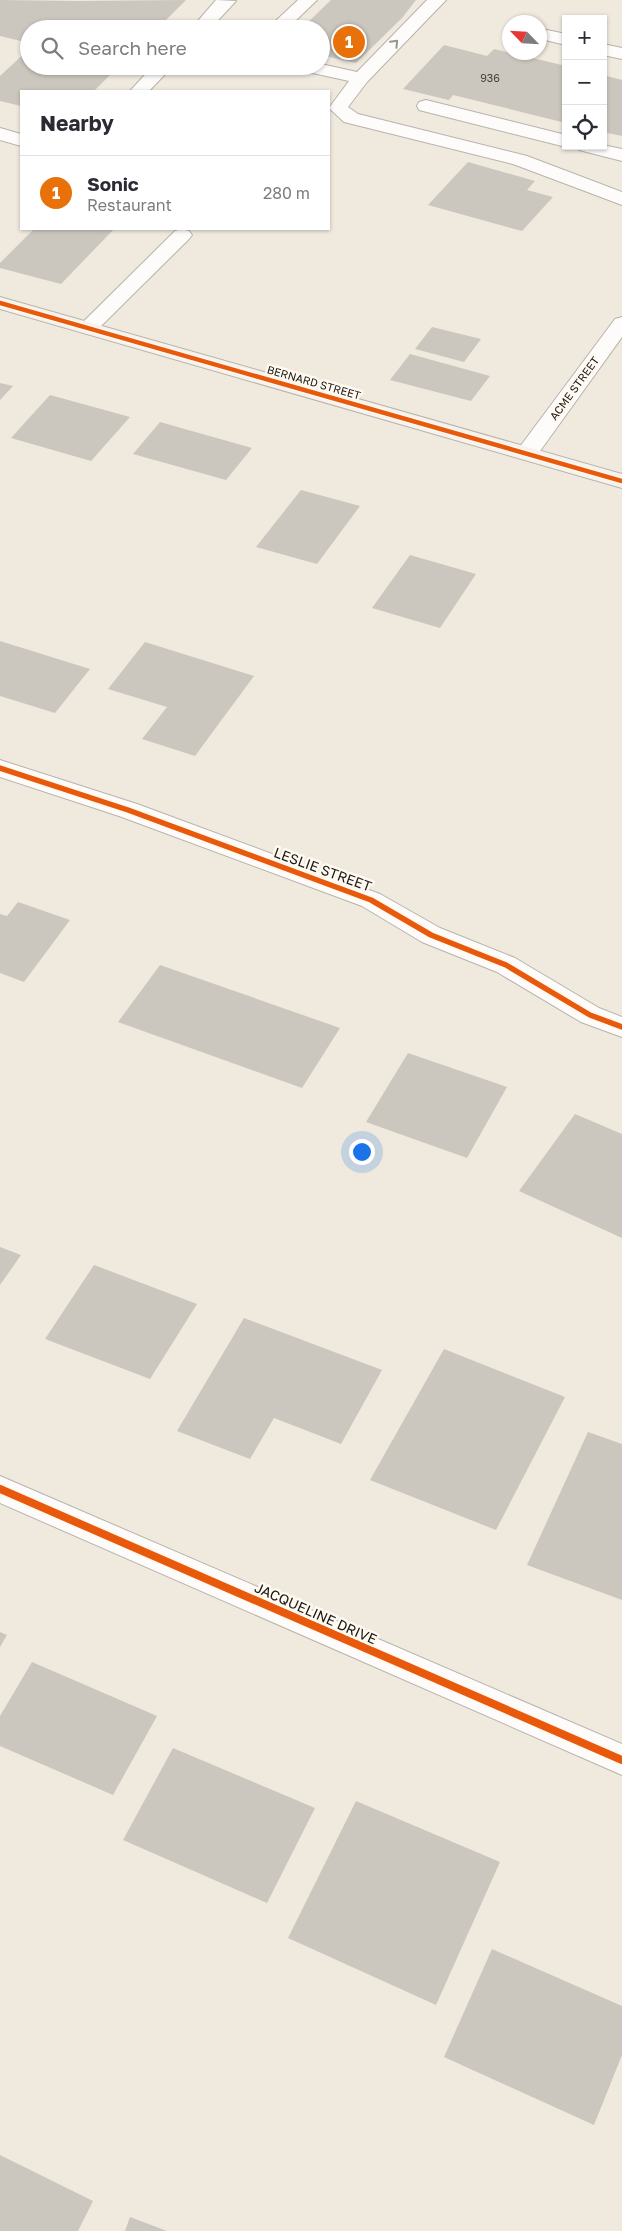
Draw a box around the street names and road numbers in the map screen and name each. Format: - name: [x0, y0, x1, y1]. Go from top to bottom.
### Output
- street label: ACME STREET: [547, 354, 601, 422]
- street label: BERNARD STREET: [266, 362, 362, 402]
- street label: LESLIE STREET: [272, 843, 375, 895]
- street label: JACQUELINE DRIVE: [252, 1578, 380, 1648]

